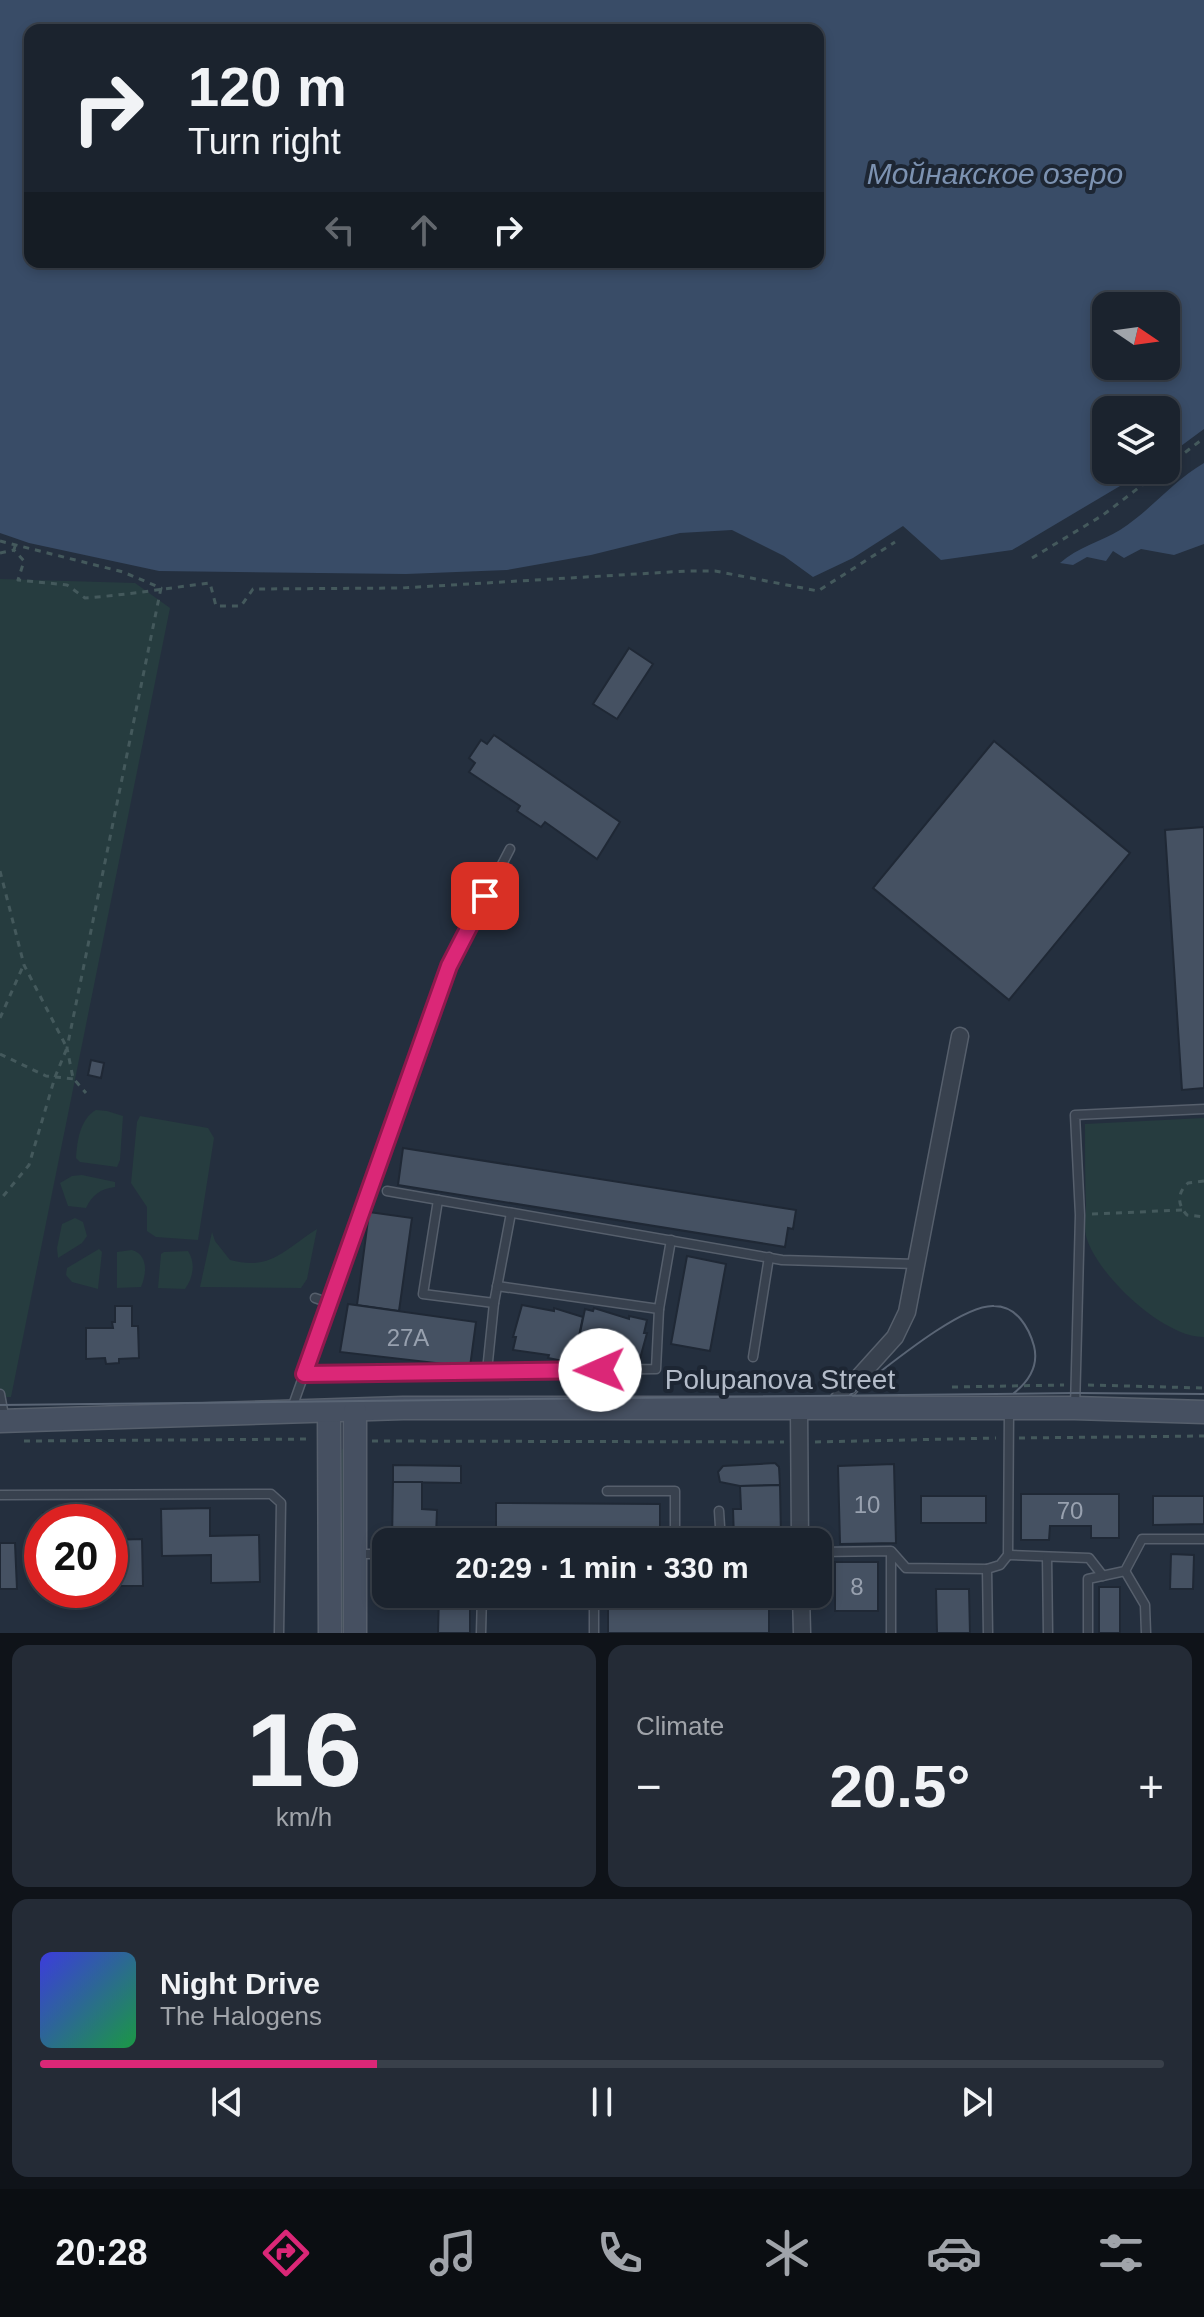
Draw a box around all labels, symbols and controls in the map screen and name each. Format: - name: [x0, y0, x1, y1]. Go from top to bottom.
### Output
- text: 120 m: [188, 55, 347, 118]
- icon: right: [56, 56, 160, 160]
- text: Turn right: [188, 121, 341, 162]
- water label: Мойнакское озеро: [867, 157, 1123, 190]
- icon: left: [318, 208, 362, 252]
- icon: ahead: [402, 208, 446, 252]
- icon: right: [486, 208, 530, 252]
- north arrow: [1092, 292, 1180, 380]
- map controls: [1092, 292, 1180, 484]
- button: layers: [1092, 396, 1180, 484]
- pin: [451, 862, 519, 930]
- icon: arrive: [463, 874, 507, 918]
- house number: 27А: [387, 1324, 429, 1351]
- position arrow: [558, 1328, 642, 1412]
- street label: Polupanova Street: [665, 1364, 895, 1395]
- house number: 10: [854, 1491, 880, 1518]
- house number: 70: [1057, 1497, 1083, 1524]
- speed limit sign: 20: [24, 1504, 128, 1608]
- text: 20:29 · 1 min · 330 m: [455, 1551, 749, 1584]
- house number: 8: [850, 1573, 864, 1600]
- text: 16: [246, 1692, 362, 1808]
- text: Climate: [636, 1711, 724, 1741]
- text: 20.5°: [830, 1753, 970, 1820]
- text: −: [636, 1762, 662, 1811]
- text: +: [1138, 1762, 1164, 1811]
- text: km/h: [276, 1802, 332, 1832]
- text: Night Drive: [160, 1967, 320, 2000]
- text: The Halogens: [160, 2001, 322, 2031]
- icon: previous: [205, 2080, 249, 2124]
- icon: pause: [580, 2080, 624, 2124]
- icon: next: [955, 2080, 999, 2124]
- icon: directions: [258, 2225, 314, 2281]
- icon: music: [425, 2225, 481, 2281]
- icon: phone: [592, 2225, 648, 2281]
- icon: climate: [759, 2225, 815, 2281]
- icon: car: [926, 2225, 982, 2281]
- icon: filters: [1093, 2225, 1149, 2281]
- text: 20:28: [55, 2232, 148, 2273]

